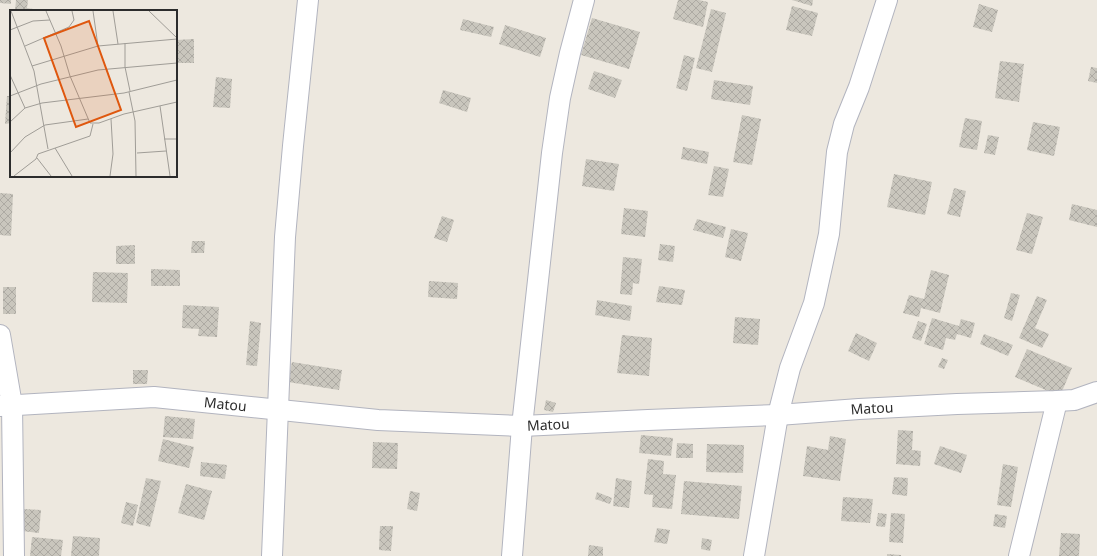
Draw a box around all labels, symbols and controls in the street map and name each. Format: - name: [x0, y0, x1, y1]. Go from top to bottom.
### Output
- inset map: [10, 10, 177, 177]
- street label: Matou: [203, 392, 248, 415]
- street label: Matou: [850, 397, 894, 419]
- street label: Matou: [527, 414, 570, 435]

